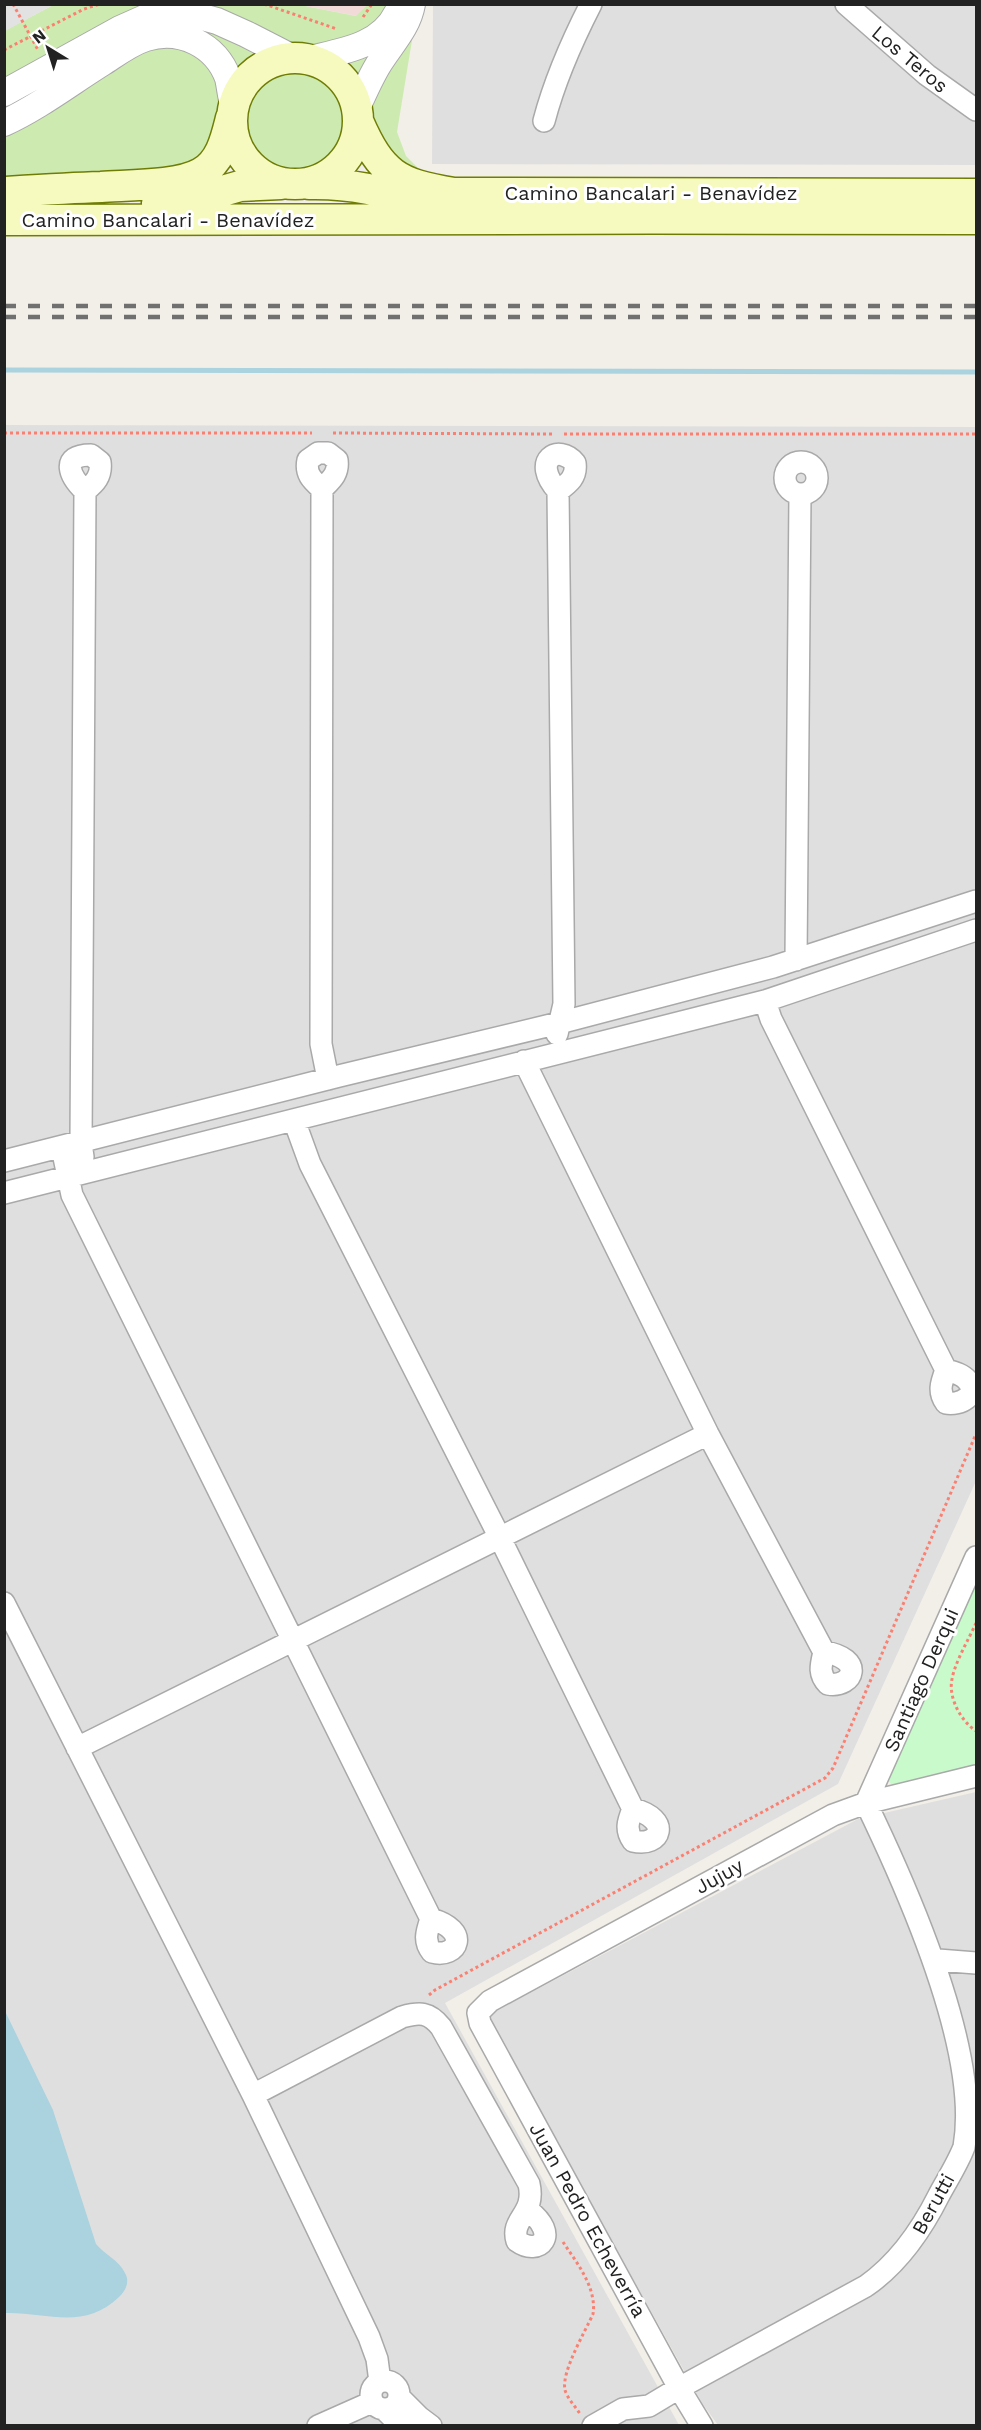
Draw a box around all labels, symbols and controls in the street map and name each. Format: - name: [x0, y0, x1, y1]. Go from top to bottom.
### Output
- north arrow: [18, 18, 78, 78]
- street label: Los Teros: [867, 20, 953, 98]
- text: N: [29, 25, 50, 48]
- street label: Camino Bancalari - Benavídez: [504, 181, 798, 205]
- street label: Camino Bancalari - Benavídez: [21, 208, 315, 232]
- street label: Santiago Derqui: [879, 1604, 963, 1756]
- street label: Jujuy: [691, 1853, 748, 1899]
- street label: Juan Pedro Echeverría: [524, 2118, 652, 2322]
- street label: Berutti: [907, 2169, 959, 2239]

